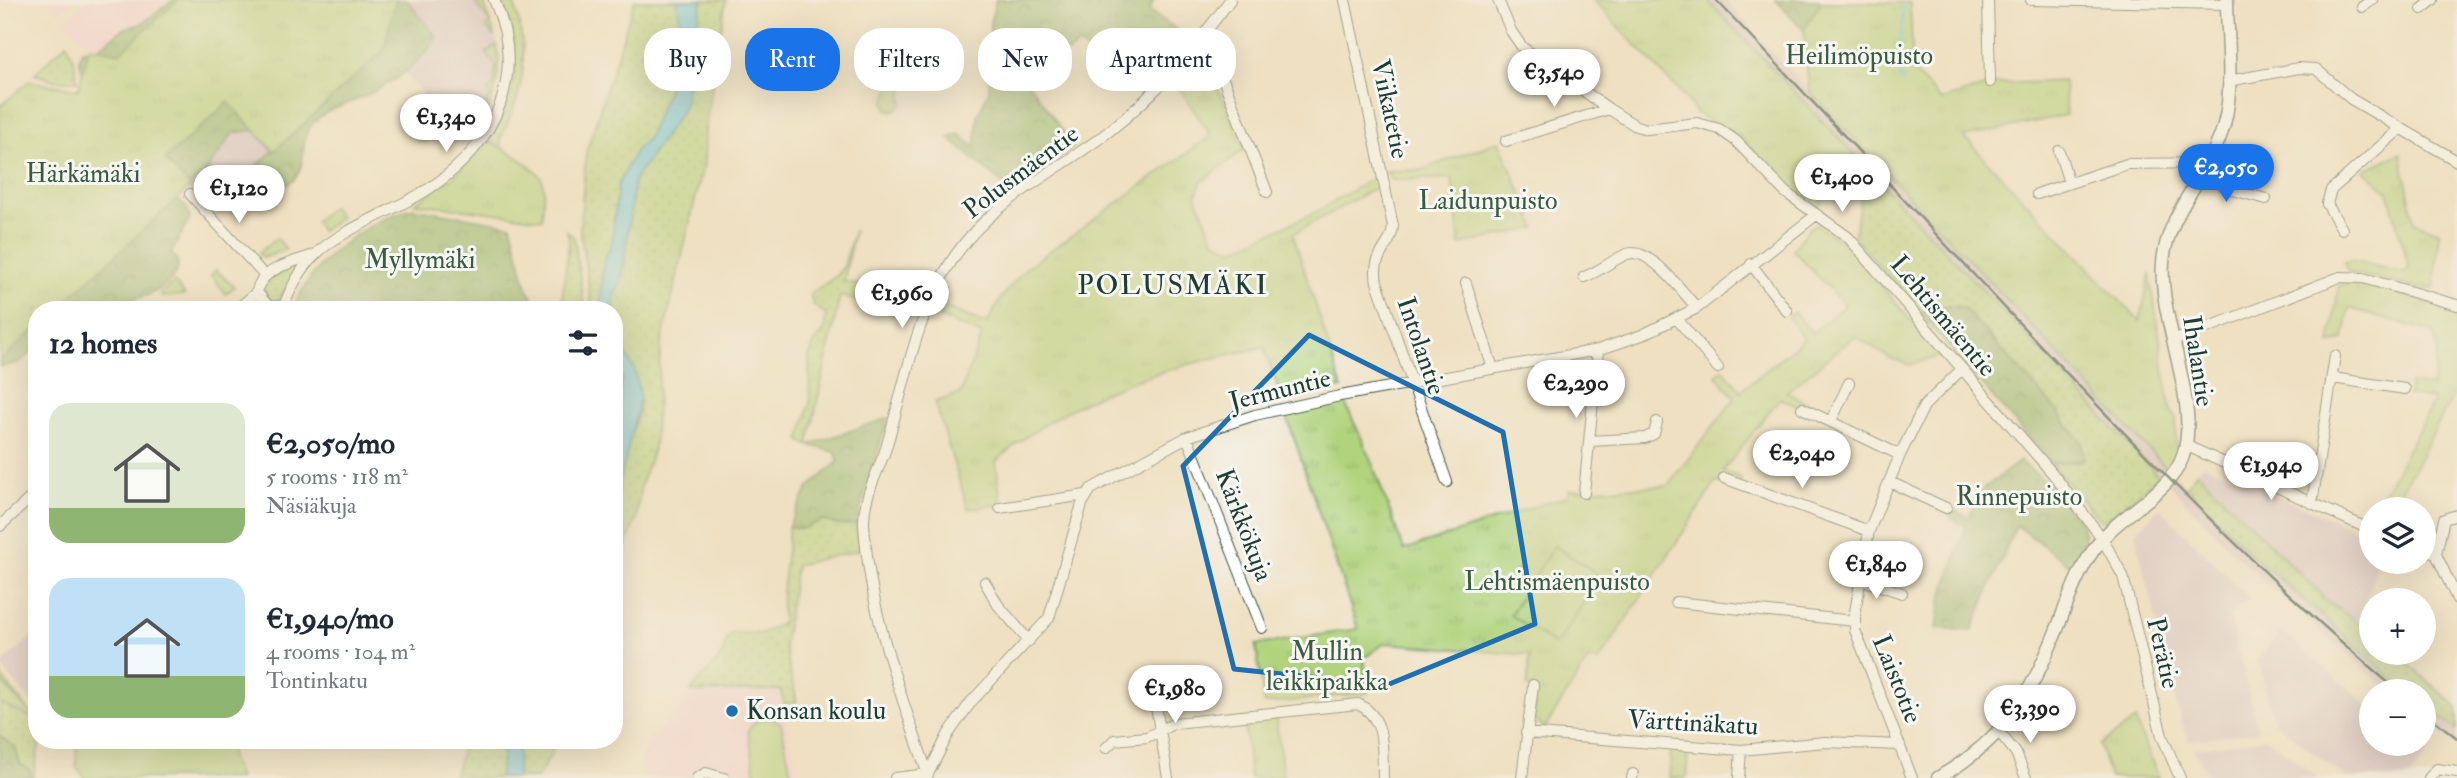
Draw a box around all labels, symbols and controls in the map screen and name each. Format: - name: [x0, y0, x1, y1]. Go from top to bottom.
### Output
- chip: Buy: [644, 28, 731, 91]
- chip: Rent: [745, 28, 840, 91]
- chip: Filters: [854, 28, 964, 91]
- chip: New: [978, 28, 1072, 91]
- chip: Apartment: [1086, 28, 1236, 91]
- park label: Heilimöpuisto: [1785, 40, 1933, 73]
- pin: €3,540: [1497, 50, 1611, 109]
- street label: Viikatetie: [1364, 57, 1416, 162]
- text: €3,540: [1523, 57, 1585, 86]
- pin: €1,340: [389, 94, 503, 154]
- text: €1,340: [416, 102, 476, 131]
- street label: Polusmäentie: [957, 118, 1085, 226]
- pin: €2,050: [2169, 144, 2283, 204]
- text: €2,050: [2194, 152, 2258, 181]
- pin: €1,400: [1785, 154, 1899, 214]
- park label: Härkämäki: [26, 158, 140, 190]
- text: €1,400: [1810, 162, 1874, 191]
- pin: €1,120: [182, 166, 296, 225]
- text: €1,120: [210, 173, 268, 202]
- park label: Laidunpuisto: [1418, 185, 1558, 218]
- park label: Myllymäki: [365, 244, 476, 276]
- street label: Lehtismäentie: [1883, 249, 2003, 383]
- district label: POLUSMÄKI: [1077, 268, 1269, 303]
- pin: €1,960: [845, 270, 959, 330]
- text: €1,960: [871, 278, 933, 307]
- street label: Intolantie: [1389, 293, 1453, 399]
- street label: Ihalantie: [2175, 313, 2221, 409]
- icon: filters: [564, 324, 602, 362]
- text: 12 homes: [49, 325, 157, 362]
- pin: €2,290: [1519, 360, 1633, 420]
- street label: Jermuntie: [1225, 362, 1334, 418]
- text: €2,290: [1543, 368, 1609, 397]
- text: €2,050/mo: [266, 425, 395, 462]
- pin: €2,040: [1745, 430, 1859, 490]
- icon: home: [105, 431, 189, 515]
- text: €2,040: [1769, 438, 1835, 467]
- pin: €1,940: [2214, 442, 2328, 502]
- text: €1,940: [2239, 450, 2303, 479]
- text: 5 rooms · 118 m²: [266, 462, 408, 491]
- street label: Kärkkökuja: [1208, 464, 1280, 586]
- park label: Rinnepuisto: [1956, 481, 2082, 514]
- text: Näsiäkuja: [266, 491, 356, 520]
- map controls: [2359, 497, 2436, 756]
- button: layers: [2359, 497, 2436, 574]
- pin: €1,840: [1819, 542, 1933, 601]
- text: €1,840: [1845, 549, 1907, 578]
- park label: Lehtismäenpuisto: [1464, 566, 1650, 599]
- button: +: [2359, 588, 2436, 665]
- text: €1,940/mo: [266, 600, 394, 637]
- icon: home: [105, 606, 189, 690]
- street label: Perätie: [2139, 614, 2187, 692]
- street label: Laistotie: [1865, 630, 1929, 728]
- park label: Mullin leikkipaikka: [1266, 636, 1388, 699]
- text: 4 rooms · 104 m²: [266, 637, 415, 666]
- text: Tontinkatu: [266, 666, 368, 695]
- pin: €1,980: [1118, 666, 1232, 725]
- text: €1,980: [1144, 673, 1206, 702]
- button: −: [2359, 679, 2436, 756]
- pin: €3,390: [1973, 686, 2087, 745]
- text: €3,390: [2000, 693, 2060, 722]
- place label: Konsan koulu: [746, 695, 886, 727]
- marker: Konsan koulu: [724, 703, 740, 719]
- street label: Värttinäkatu: [1627, 704, 1759, 742]

